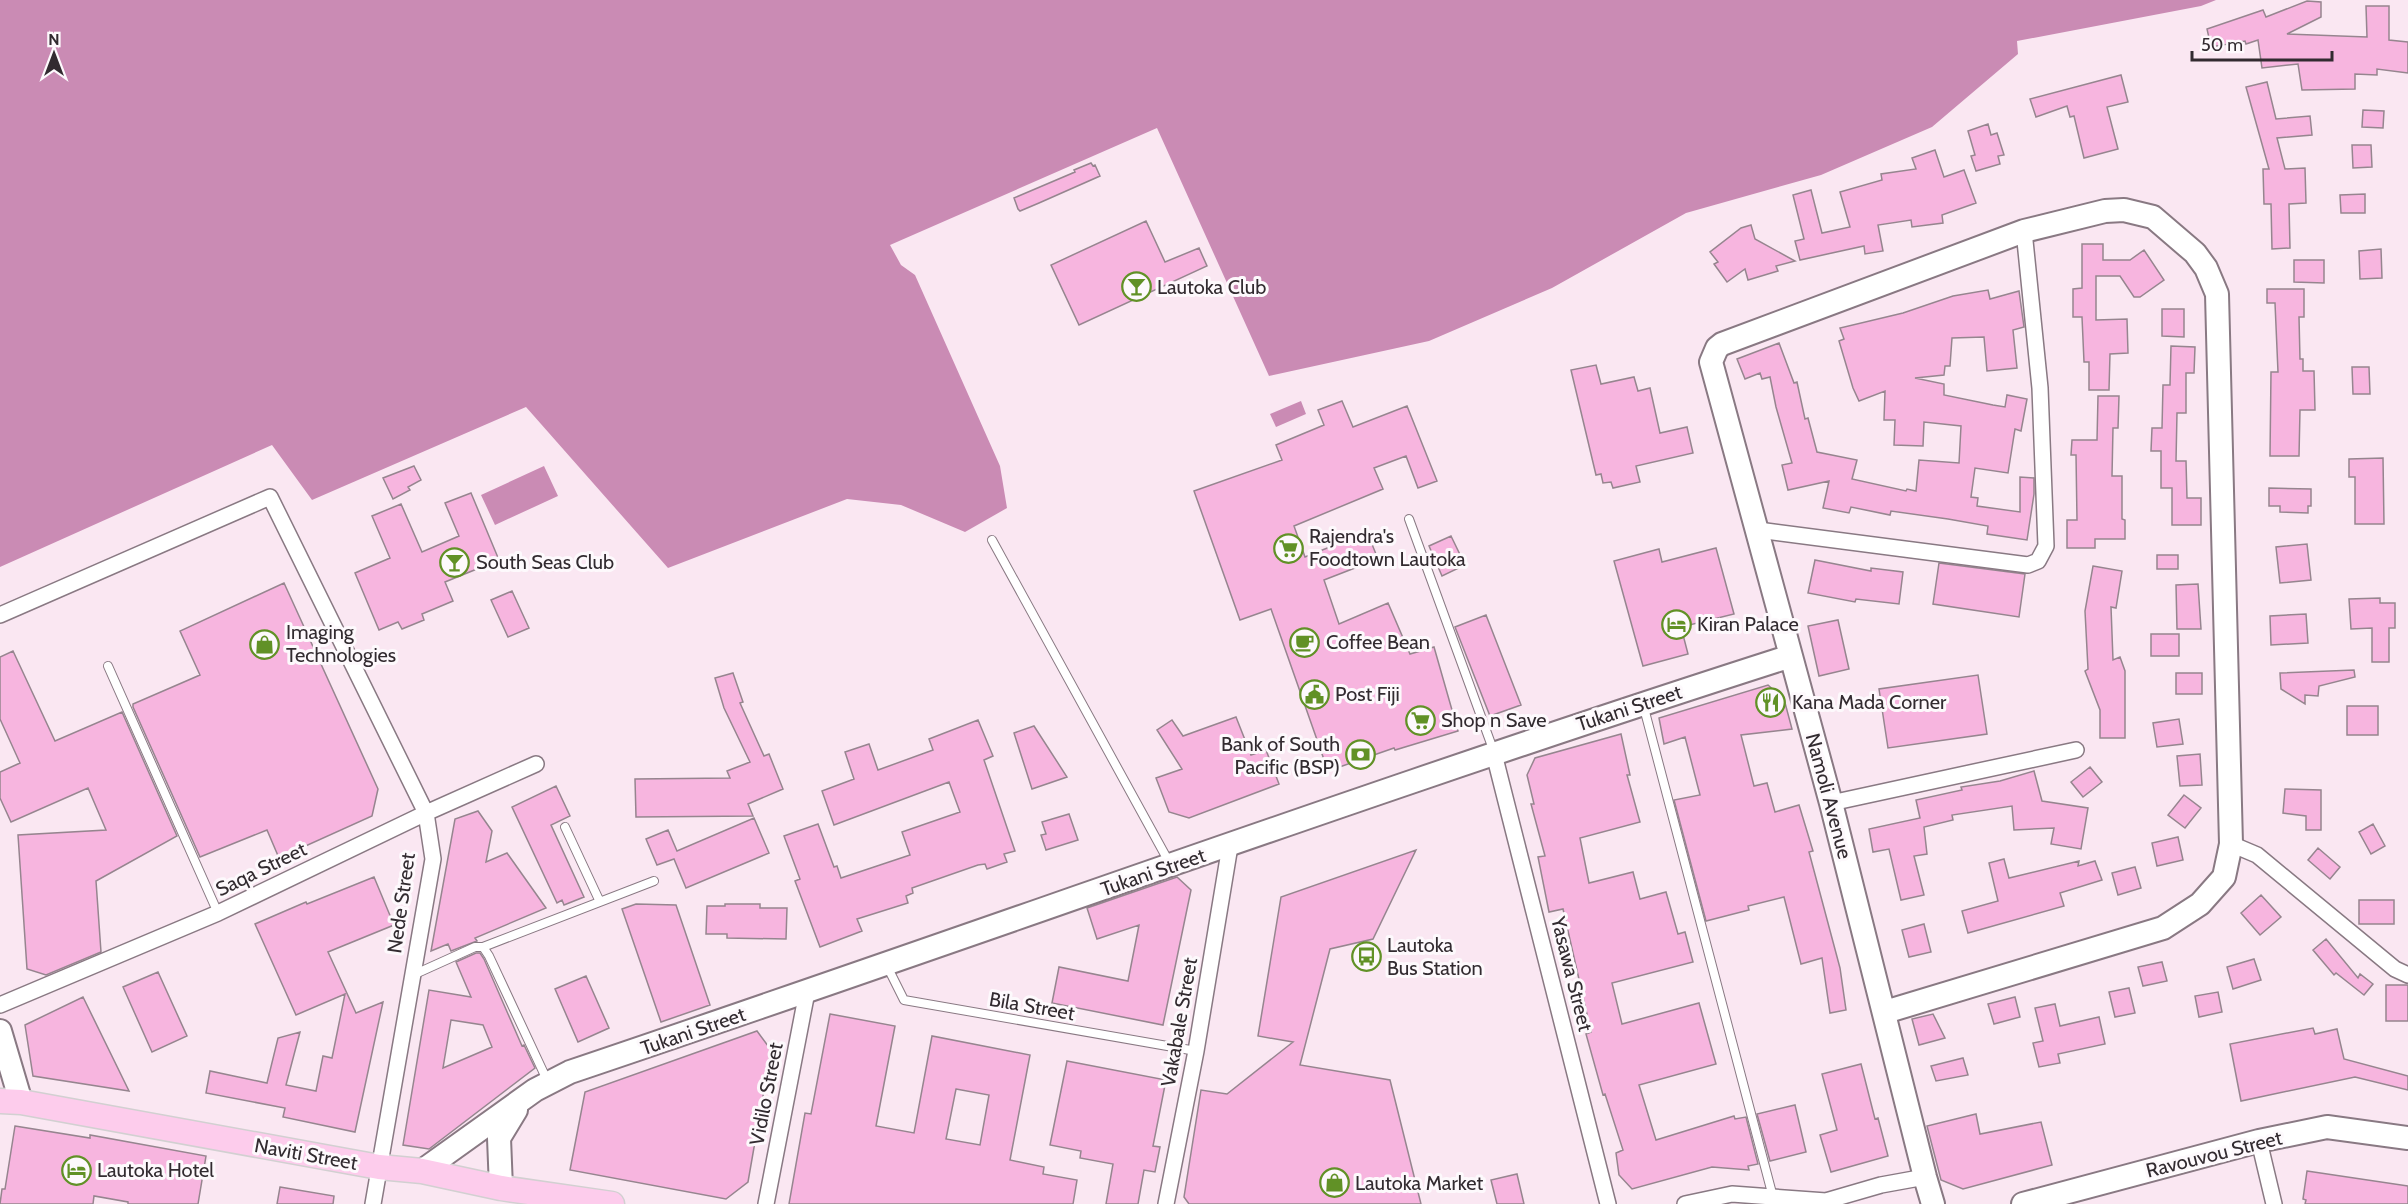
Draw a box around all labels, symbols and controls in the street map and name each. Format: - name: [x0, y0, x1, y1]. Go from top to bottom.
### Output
- north arrow: [24, 24, 84, 84]
- scale bar: [2192, 24, 2332, 62]
- text: N: [48, 30, 60, 49]
- text: 50 m: [2201, 34, 2243, 56]
- bar icon: Lautoka Club: [1120, 271, 1152, 303]
- place label: Lautoka Club: [1157, 275, 1266, 299]
- place label: Rajendra's Foodtown Lautoka: [1309, 524, 1466, 571]
- supermarket icon: Rajendra's Foodtown Lautoka: [1272, 532, 1304, 564]
- bar icon: South Seas Club: [439, 546, 471, 578]
- place label: South Seas Club: [476, 550, 614, 574]
- hotel icon: Kiran Palace: [1660, 608, 1692, 640]
- place label: Kiran Palace: [1697, 612, 1799, 636]
- place label: Imaging Technologies: [286, 620, 396, 667]
- cafe icon: Coffee Bean: [1289, 626, 1321, 658]
- shop icon: Imaging Technologies: [249, 628, 281, 660]
- place label: Coffee Bean: [1326, 630, 1430, 654]
- public building icon: Post Fiji: [1298, 678, 1330, 710]
- street label: Tukani Street: [1573, 680, 1685, 736]
- place label: Post Fiji: [1335, 682, 1400, 706]
- restaurant icon: Kana Mada Corner: [1755, 686, 1787, 718]
- place label: Kana Mada Corner: [1792, 690, 1947, 714]
- supermarket icon: Shop n Save: [1404, 704, 1436, 736]
- place label: Shop n Save: [1441, 708, 1547, 732]
- street label: Namoli Avenue: [1801, 731, 1857, 861]
- place label: Bank of South Pacific (BSP): [1221, 732, 1340, 779]
- bank icon: Bank of South Pacific (BSP): [1345, 739, 1377, 771]
- street label: Saqa Street: [212, 837, 310, 901]
- street label: Tukani Street: [1097, 843, 1209, 901]
- street label: Nede Street: [382, 851, 420, 955]
- street label: Yasawa Street: [1546, 913, 1598, 1034]
- place label: Lautoka Bus Station: [1387, 933, 1483, 980]
- bus stop icon: Lautoka Bus Station: [1350, 940, 1382, 972]
- street label: Vakabale Street: [1156, 955, 1202, 1089]
- street label: Bila Street: [987, 987, 1077, 1025]
- street label: Tukani Street: [637, 1002, 749, 1060]
- street label: Vidilo Street: [744, 1040, 788, 1147]
- street label: Ravouvou Street: [2143, 1125, 2285, 1183]
- street label: Naviti Street: [253, 1133, 360, 1175]
- hotel icon: Lautoka Hotel: [60, 1154, 92, 1186]
- place label: Lautoka Hotel: [97, 1158, 214, 1182]
- shop icon: Lautoka Market: [1318, 1167, 1350, 1199]
- place label: Lautoka Market: [1355, 1171, 1484, 1195]

